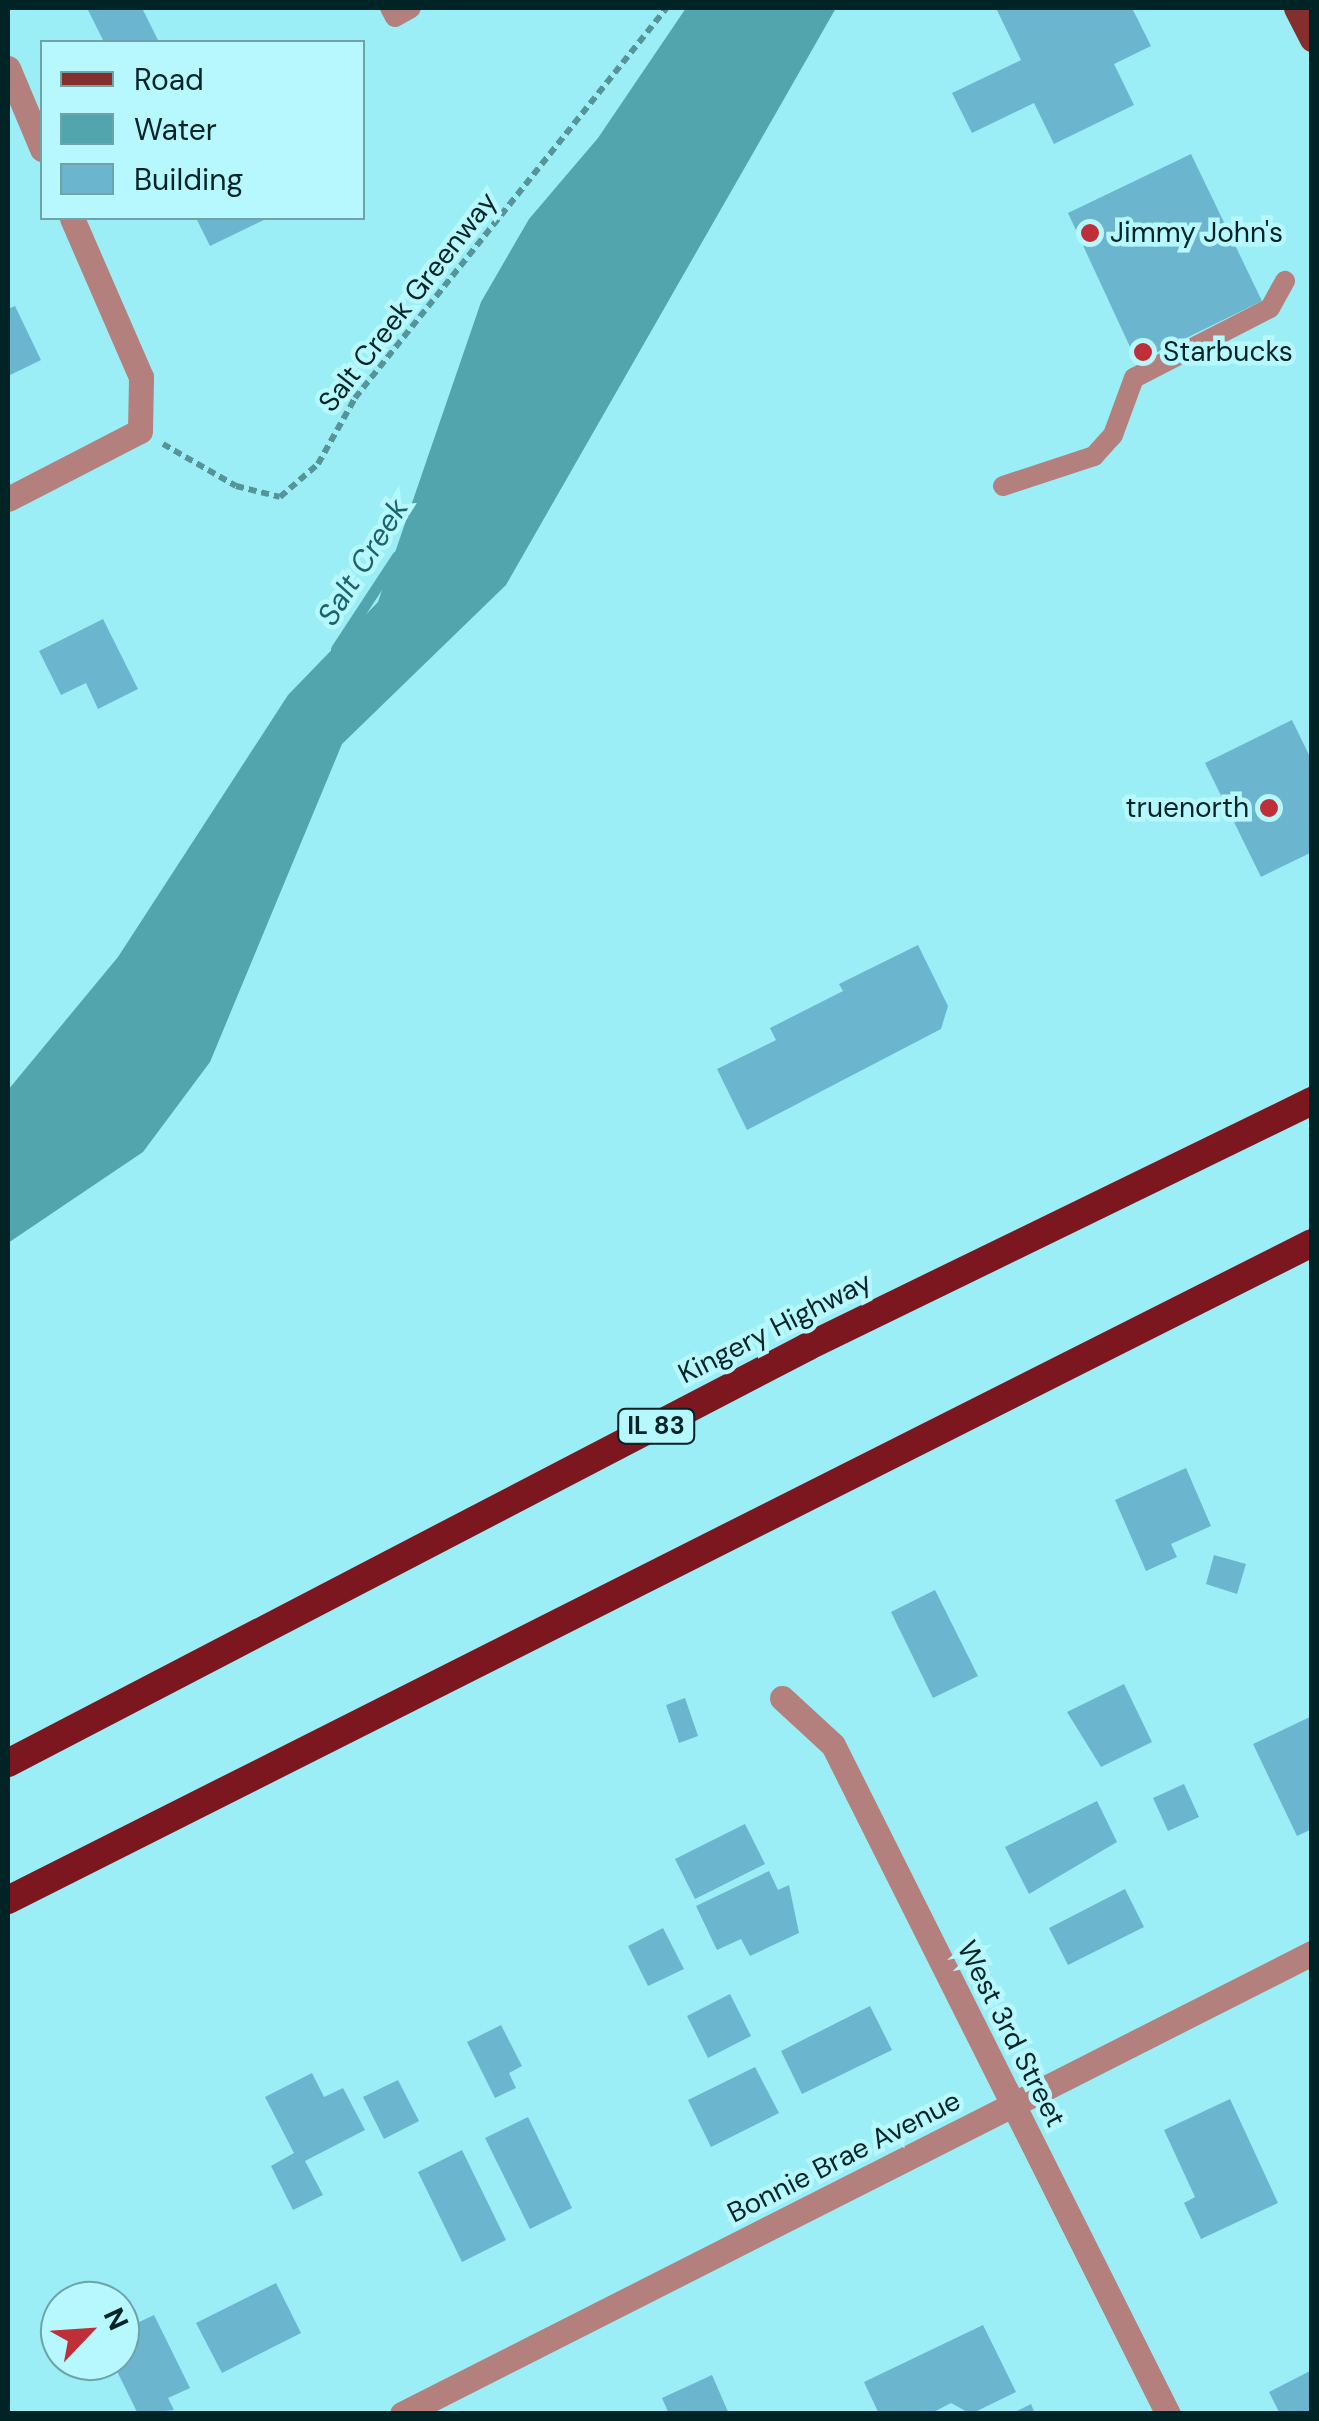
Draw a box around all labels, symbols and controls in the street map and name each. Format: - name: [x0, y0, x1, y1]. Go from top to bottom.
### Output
- legend: [40, 40, 365, 220]
- text: Road: [134, 60, 204, 99]
- text: Water: [134, 110, 217, 149]
- text: Building: [134, 160, 243, 199]
- street label: Salt Creek Greenway: [312, 185, 504, 419]
- place label: Jimmy John's: [1110, 216, 1283, 250]
- marker: Jimmy John's: [1079, 222, 1101, 244]
- place label: Starbucks: [1163, 335, 1293, 369]
- marker: Starbucks: [1132, 341, 1154, 363]
- water label: Salt Creek: [310, 492, 416, 632]
- place label: truenorth: [1126, 791, 1249, 825]
- marker: truenorth: [1258, 797, 1280, 819]
- street label: Kingery Highway: [673, 1265, 877, 1391]
- road number: IL 83: [616, 1406, 696, 1446]
- street label: West 3rd Street: [950, 1935, 1072, 2133]
- street label: Bonnie Brae Avenue: [722, 2084, 966, 2230]
- north arrow: [40, 2281, 140, 2381]
- text: N: [95, 2302, 137, 2336]

